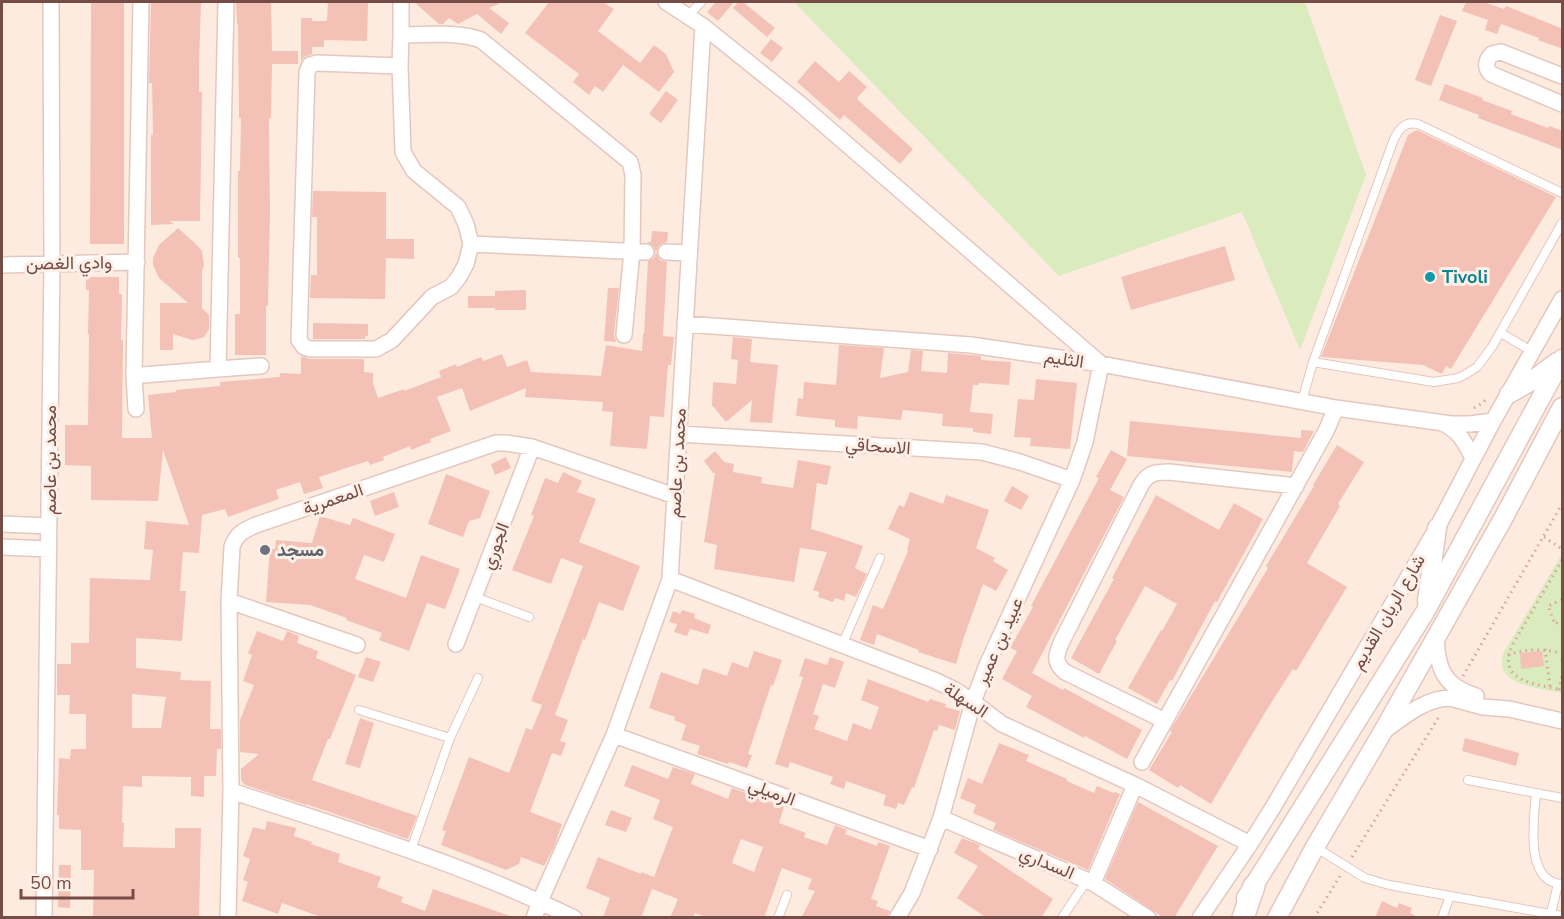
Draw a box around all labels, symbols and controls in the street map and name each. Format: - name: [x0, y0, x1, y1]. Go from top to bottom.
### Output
- street label: وادي الغصن: [26, 250, 112, 279]
- place label: Tivoli: [1442, 265, 1488, 289]
- marker: Tivoli: [1423, 270, 1437, 284]
- street label: الثليم: [1043, 344, 1085, 374]
- street label: محمد بن عاصم: [38, 405, 62, 515]
- street label: محمد بن عاصم: [662, 408, 692, 518]
- street label: الاسحاقي: [844, 432, 912, 463]
- street label: المعمرية: [300, 478, 366, 520]
- street label: الجوري: [475, 519, 518, 574]
- place label: مسجد: [277, 538, 324, 562]
- marker: مسجد: [258, 543, 272, 557]
- street label: شارع الريان القديم: [1345, 550, 1431, 674]
- street label: عبيد بن عمير: [969, 594, 1029, 689]
- street label: السهلة: [939, 677, 993, 723]
- street label: الرميلي: [744, 772, 799, 814]
- street label: السداري: [1015, 841, 1078, 888]
- scale bar: [21, 862, 134, 900]
- text: 50 m: [30, 871, 72, 895]

